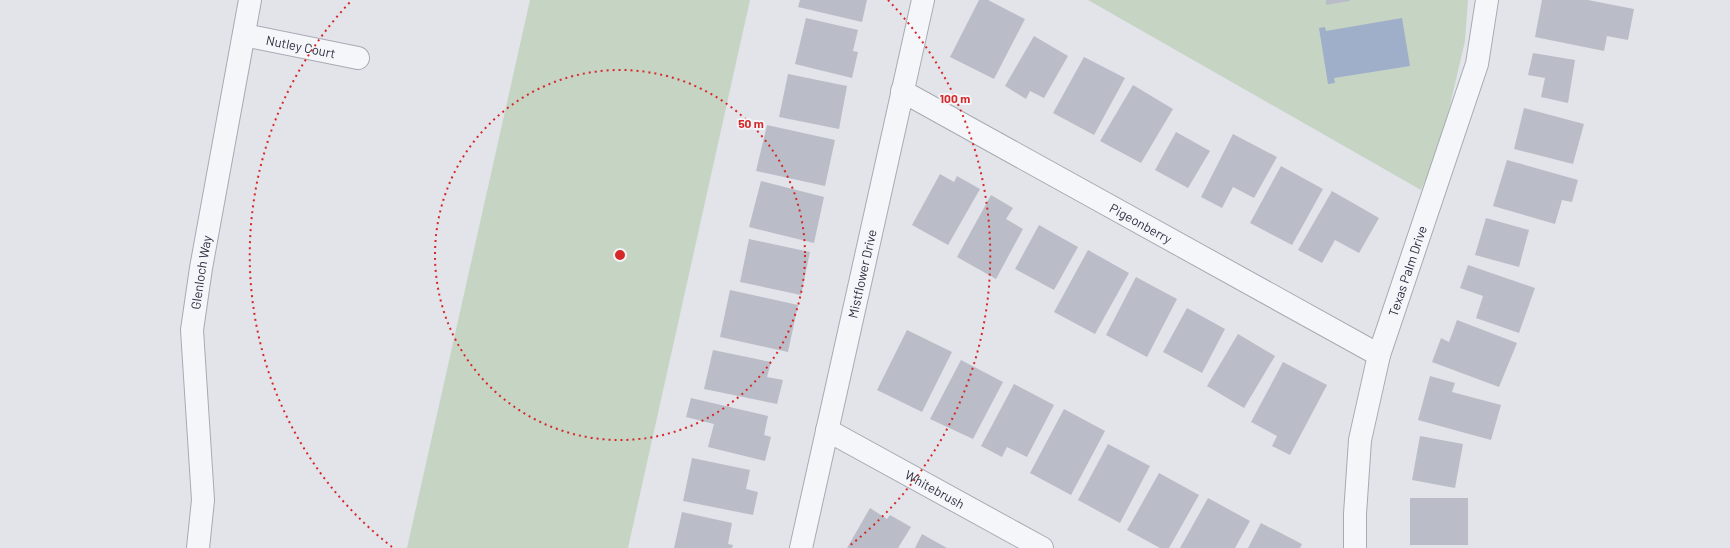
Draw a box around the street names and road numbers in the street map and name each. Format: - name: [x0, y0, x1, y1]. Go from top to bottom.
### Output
- street label: Nutley Court: [265, 32, 337, 61]
- street label: Pigeonberry: [1107, 200, 1175, 247]
- street label: Texas Palm Drive: [1385, 223, 1430, 318]
- street label: Mistflower Drive: [844, 228, 880, 320]
- street label: Glenloch Way: [187, 234, 215, 310]
- street label: Whitebrush: [902, 466, 967, 512]

